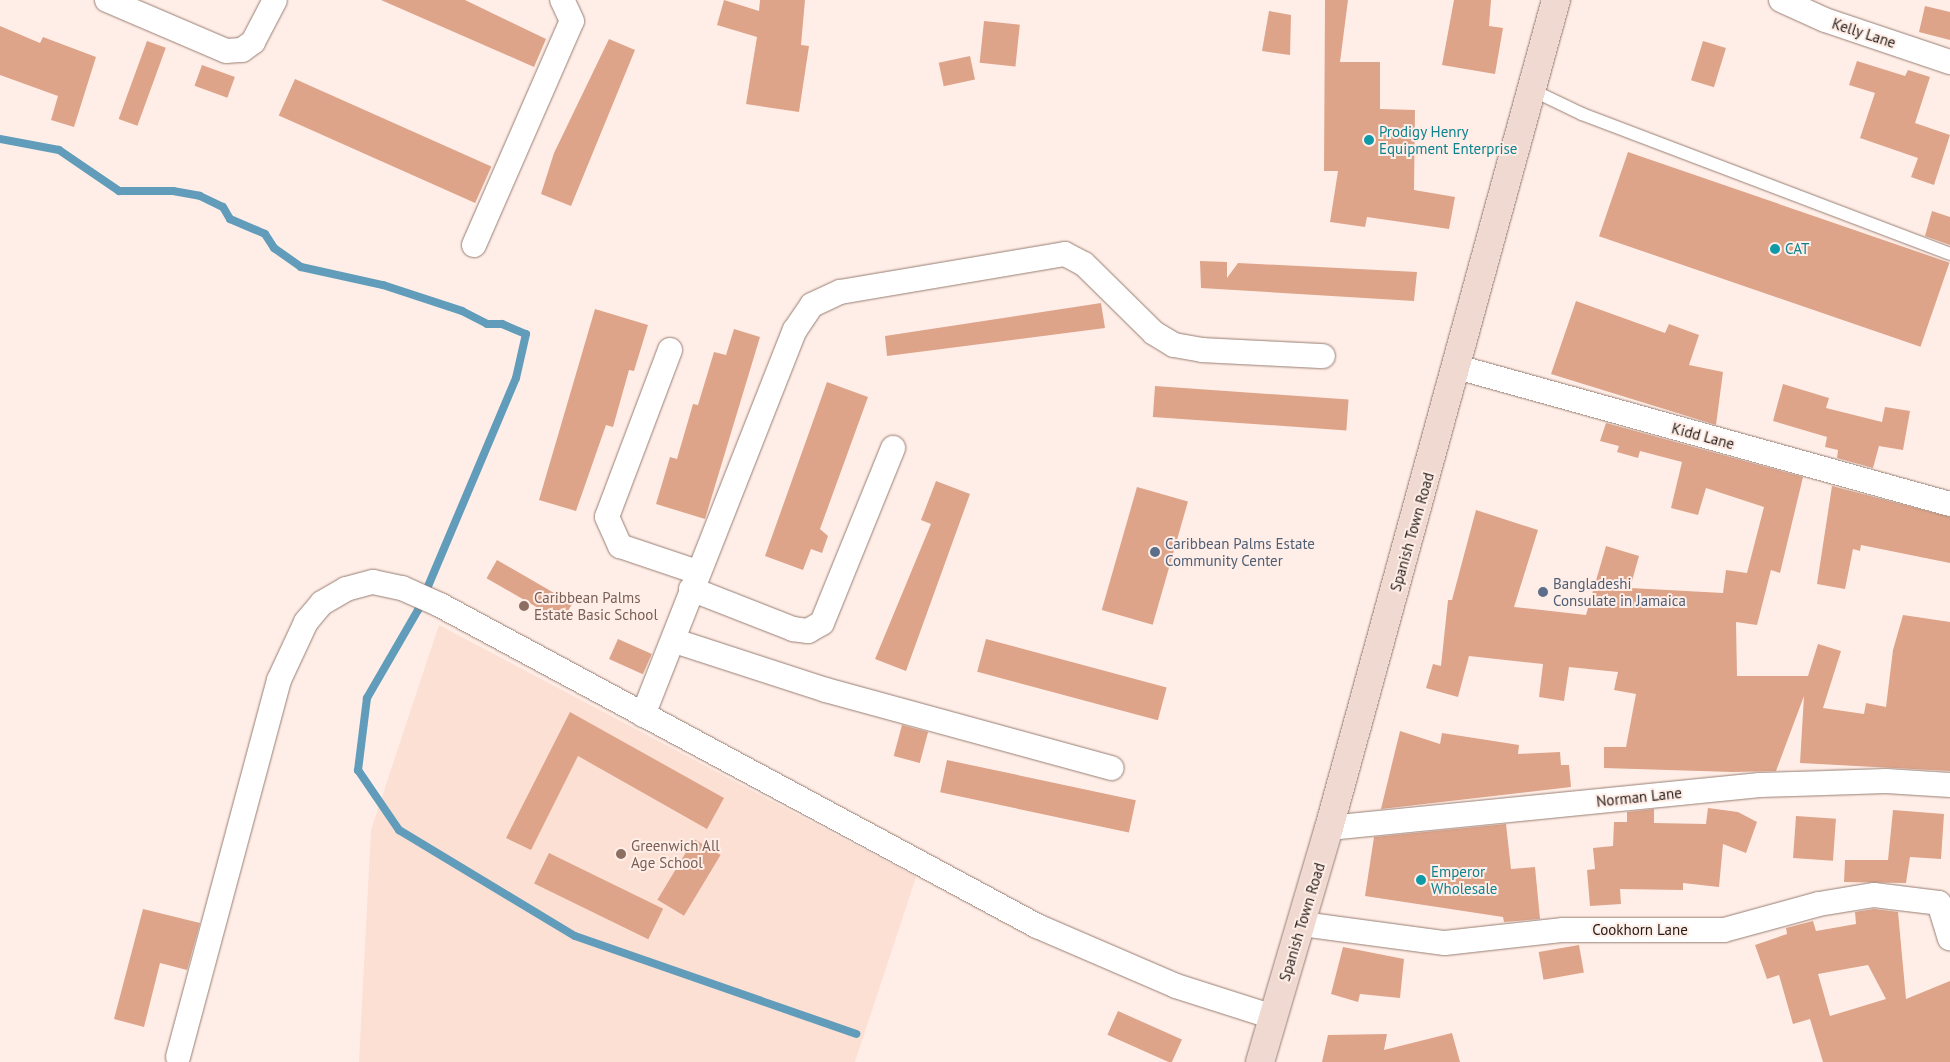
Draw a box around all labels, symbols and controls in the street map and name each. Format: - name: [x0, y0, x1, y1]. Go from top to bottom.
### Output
- street label: Kelly Lane: [1830, 14, 1898, 52]
- place label: Prodigy Henry Equipment Enterprise: [1379, 122, 1517, 157]
- marker: Prodigy Henry Equipment Enterprise: [1363, 134, 1375, 146]
- place label: CAT: [1785, 240, 1809, 258]
- marker: CAT: [1769, 243, 1781, 255]
- street label: Kidd Lane: [1670, 419, 1736, 453]
- street label: Spanish Town Road: [1386, 470, 1438, 594]
- place label: Caribbean Palms Estate Community Center: [1165, 534, 1315, 569]
- marker: Caribbean Palms Estate Community Center: [1149, 546, 1161, 558]
- place label: Bangladeshi Consulate in Jamaica: [1553, 574, 1686, 609]
- marker: Bangladeshi Consulate in Jamaica: [1537, 586, 1549, 598]
- place label: Caribbean Palms Estate Basic School: [534, 588, 658, 623]
- marker: Caribbean Palms Estate Basic School: [518, 600, 530, 612]
- street label: Norman Lane: [1595, 784, 1683, 810]
- place label: Greenwich All Age School: [631, 836, 720, 871]
- marker: Greenwich All Age School: [615, 848, 627, 860]
- street label: Spanish Town Road: [1275, 860, 1329, 984]
- place label: Emperor Wholesale: [1431, 862, 1497, 897]
- marker: Emperor Wholesale: [1415, 874, 1427, 886]
- street label: Cookhorn Lane: [1592, 921, 1688, 939]

